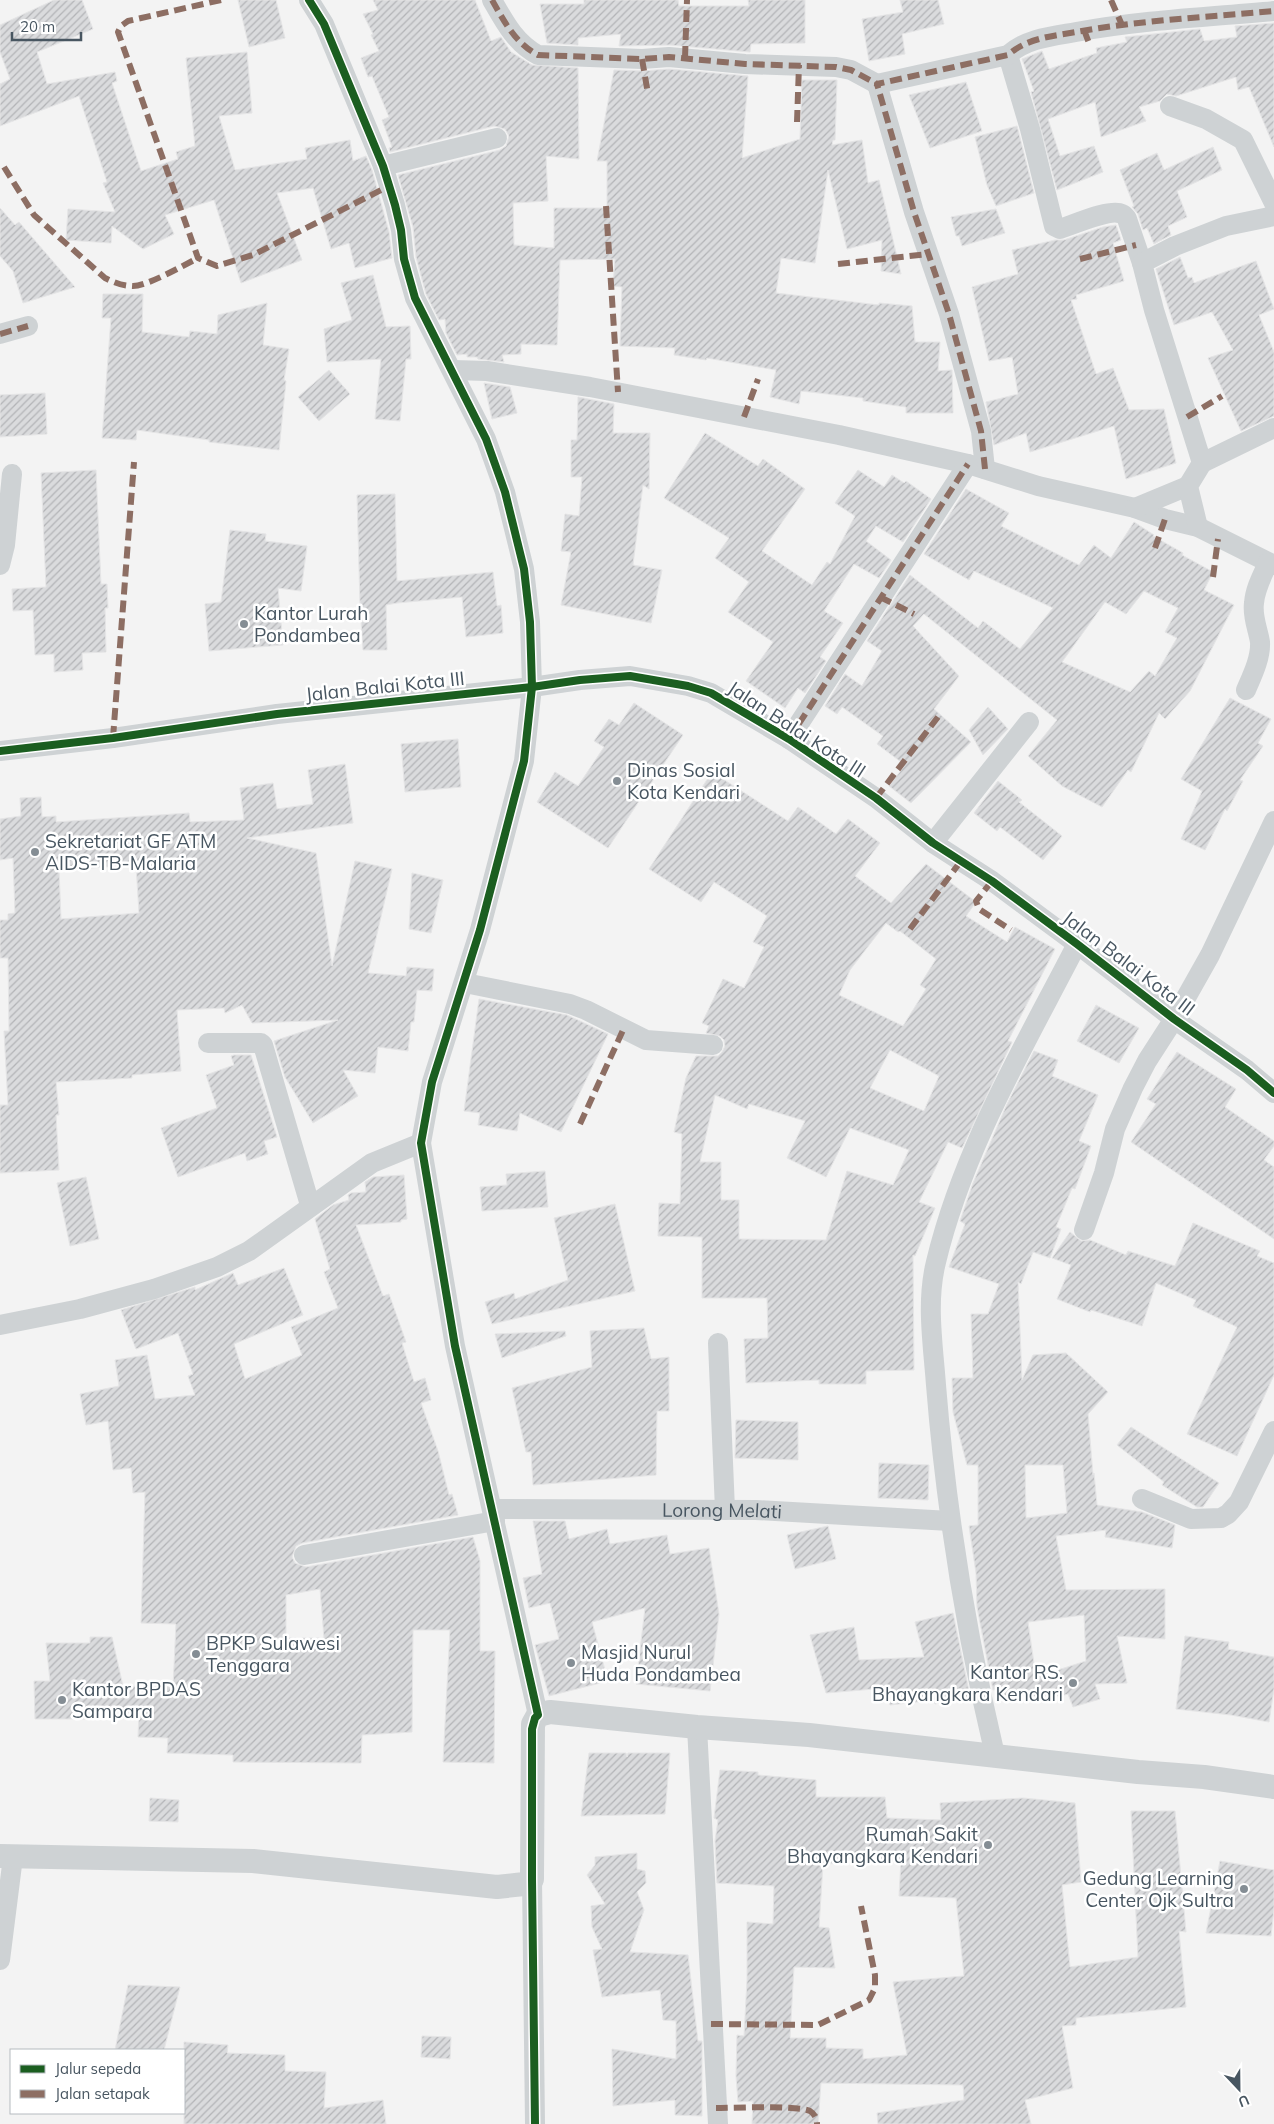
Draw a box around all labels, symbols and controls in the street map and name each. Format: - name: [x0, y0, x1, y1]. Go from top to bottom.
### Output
- scale bar: [12, 10, 81, 42]
- text: 20 m: [20, 17, 55, 36]
- place label: Kantor Lurah Pondambea: [254, 601, 368, 647]
- marker: Kantor Lurah Pondambea: [238, 618, 250, 630]
- street label: Jalan Balai Kota III: [304, 666, 466, 706]
- street label: Jalan Balai Kota III: [723, 675, 871, 783]
- place label: Dinas Sosial Kota Kendari: [627, 758, 740, 804]
- marker: Dinas Sosial Kota Kendari: [611, 775, 623, 787]
- place label: Sekretariat GF ATM AIDS-TB-Malaria: [45, 829, 216, 875]
- marker: Sekretariat GF ATM AIDS-TB-Malaria: [29, 846, 41, 858]
- street label: Jalan Balai Kota III: [1058, 905, 1200, 1021]
- street label: Lorong Melati: [662, 1498, 783, 1523]
- place label: BPKP Sulawesi Tenggara: [206, 1631, 340, 1677]
- place label: Masjid Nurul Huda Pondambea: [581, 1640, 741, 1686]
- marker: BPKP Sulawesi Tenggara: [190, 1648, 202, 1660]
- marker: Masjid Nurul Huda Pondambea: [565, 1657, 577, 1669]
- place label: Kantor RS. Bhayangkara Kendari: [872, 1660, 1063, 1706]
- place label: Kantor BPDAS Sampara: [72, 1677, 201, 1723]
- marker: Kantor RS. Bhayangkara Kendari: [1067, 1677, 1079, 1689]
- marker: Kantor BPDAS Sampara: [56, 1694, 68, 1706]
- place label: Rumah Sakit Bhayangkara Kendari: [787, 1822, 978, 1868]
- marker: Rumah Sakit Bhayangkara Kendari: [982, 1839, 994, 1851]
- place label: Gedung Learning Center Ojk Sultra: [1083, 1866, 1234, 1912]
- marker: Gedung Learning Center Ojk Sultra: [1238, 1883, 1250, 1895]
- legend: [10, 2049, 185, 2114]
- text: Jalur sepeda: [55, 2059, 141, 2078]
- north arrow: [1214, 2064, 1264, 2114]
- text: Jalan setapak: [55, 2084, 150, 2103]
- text: U: [1236, 2091, 1252, 2111]

